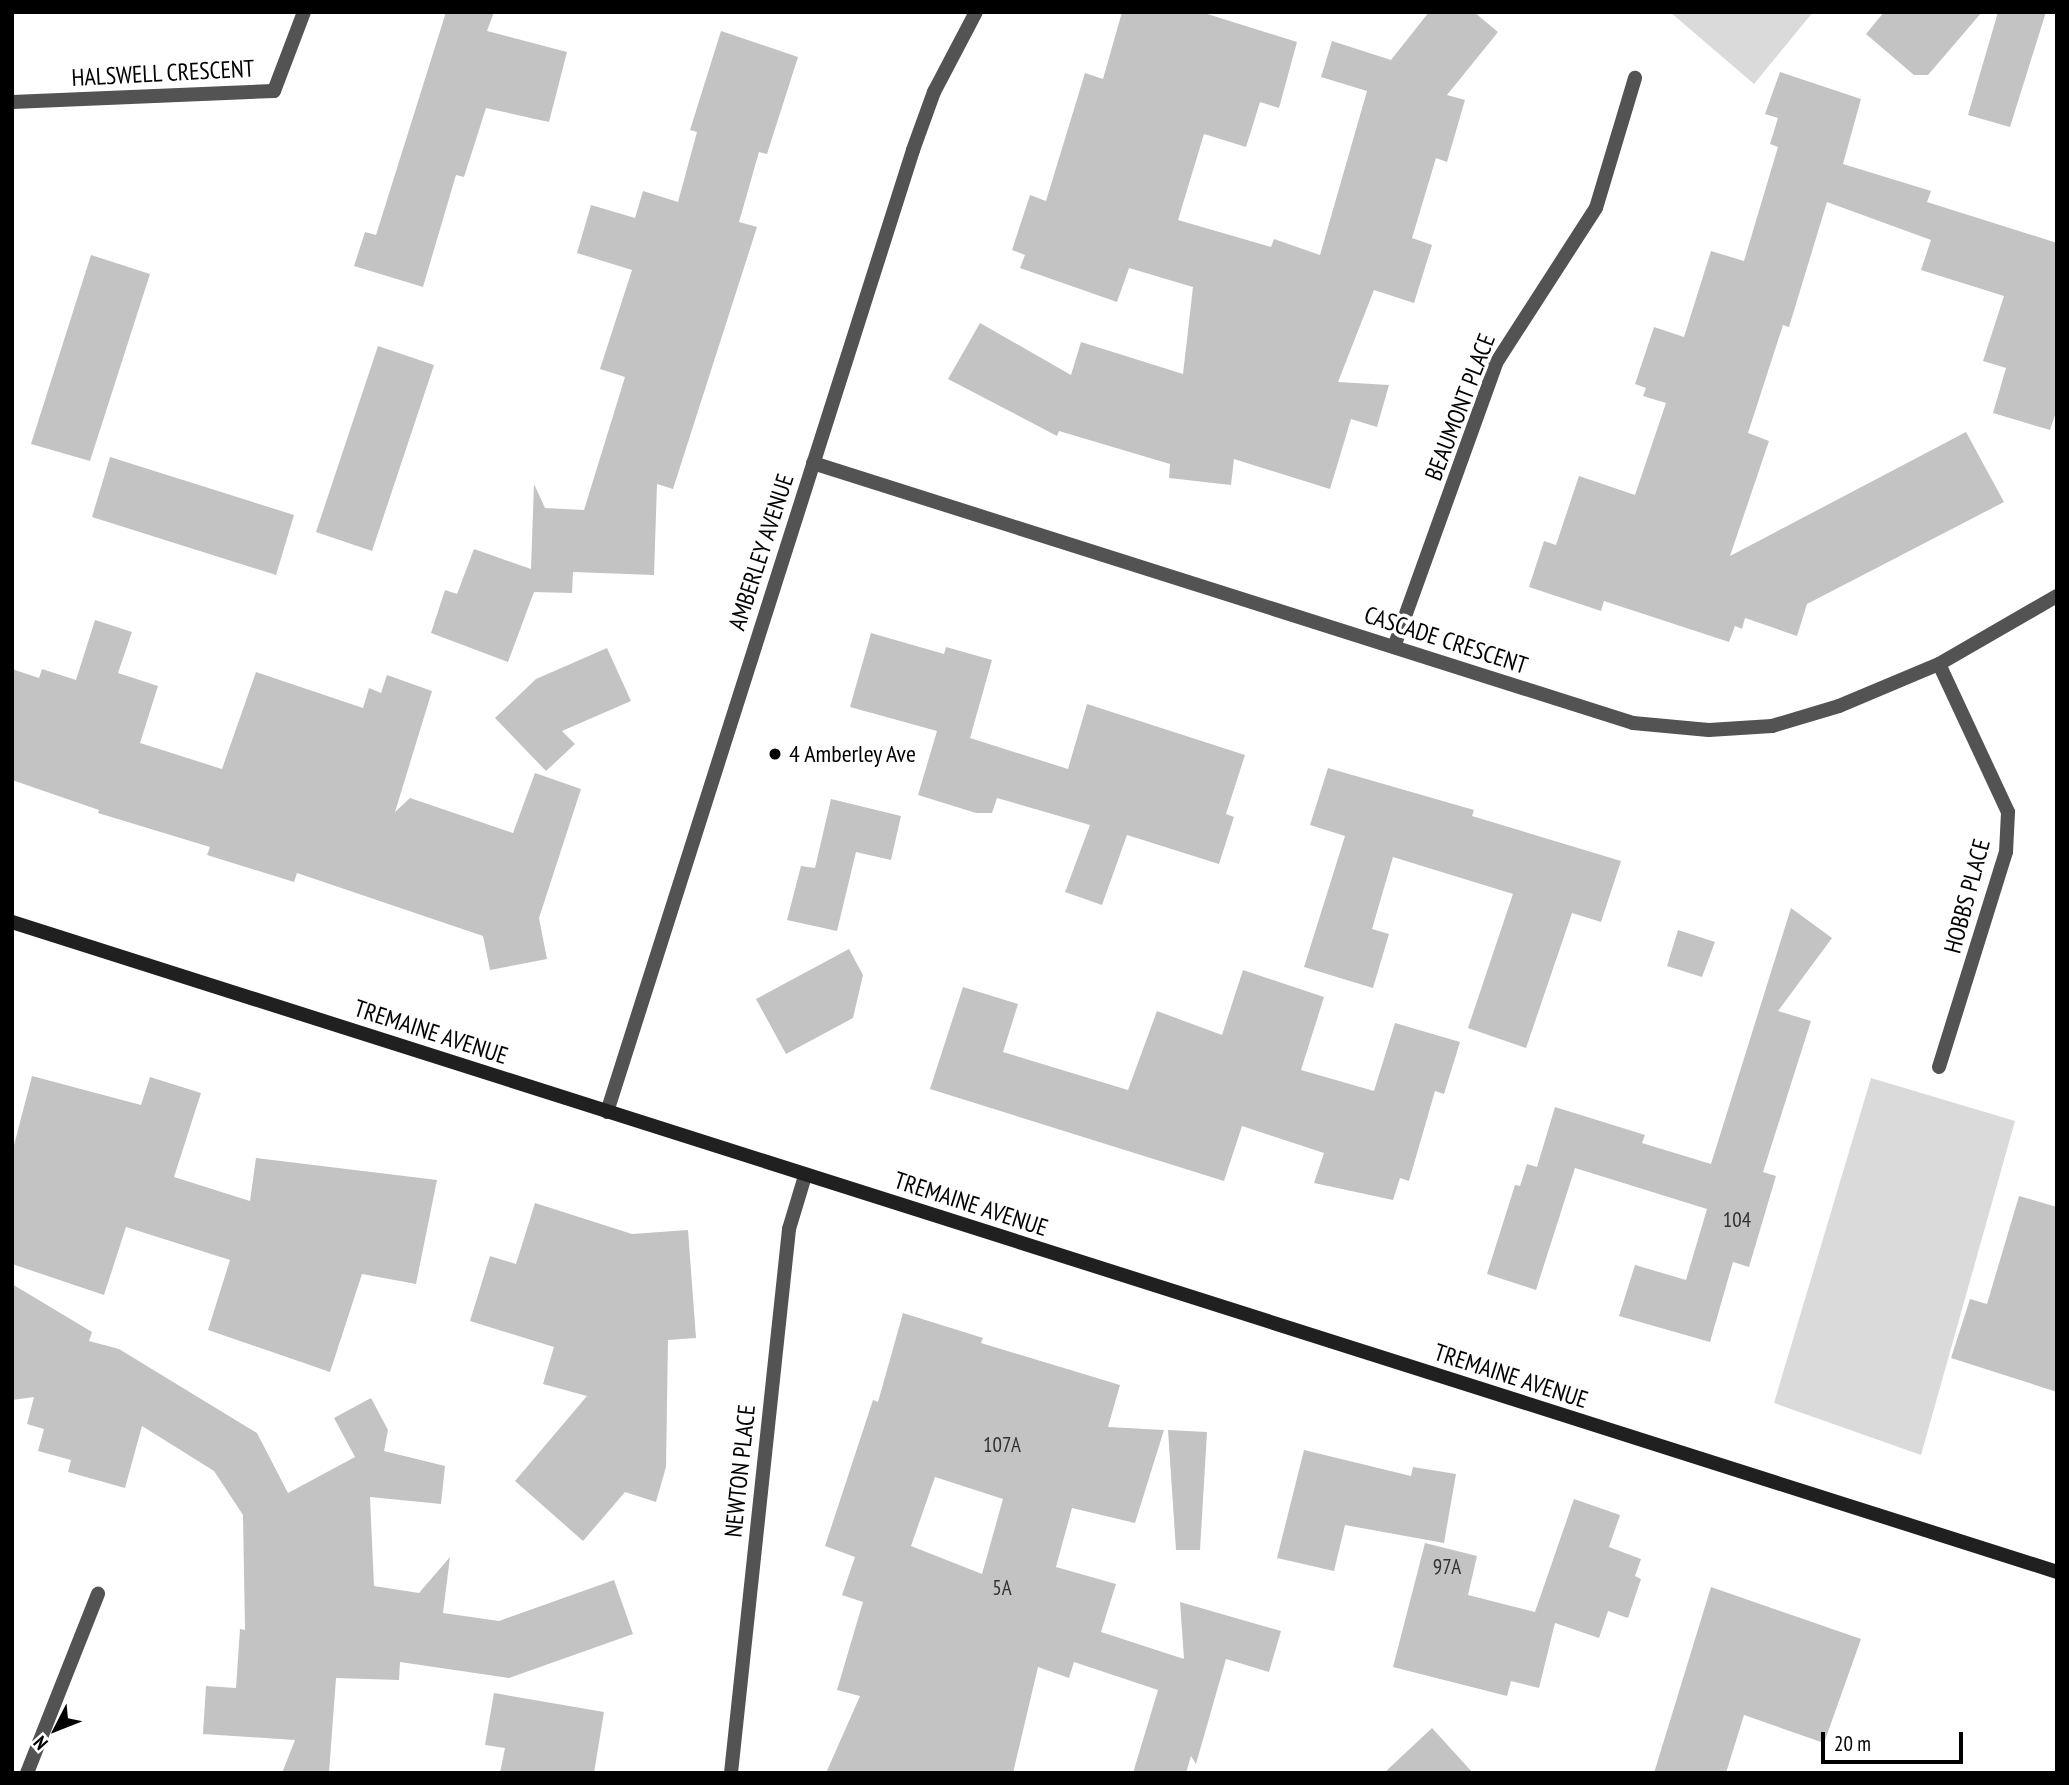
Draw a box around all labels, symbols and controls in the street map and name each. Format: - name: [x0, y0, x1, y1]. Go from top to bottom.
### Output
- street label: HALSWELL CRESCENT: [70, 54, 256, 92]
- street label: BEAUMONT PLACE: [1419, 329, 1501, 485]
- street label: AMBERLEY AVENUE: [722, 470, 800, 634]
- street label: CASCADE CRESCENT: [1361, 600, 1531, 680]
- place label: 4 Amberley Ave: [789, 740, 918, 768]
- marker: 4 Amberley Ave: [767, 746, 783, 762]
- street label: HOBBS PLACE: [1938, 836, 1996, 956]
- street label: TREMAINE AVENUE: [350, 993, 512, 1071]
- street label: TREMAINE AVENUE: [890, 1165, 1052, 1243]
- house number: 104: [1723, 1207, 1751, 1233]
- street label: TREMAINE AVENUE: [1430, 1337, 1592, 1415]
- street label: NEWTON PLACE: [719, 1403, 761, 1539]
- house number: 107A: [983, 1432, 1021, 1458]
- house number: 97A: [1433, 1554, 1461, 1580]
- house number: 5A: [992, 1575, 1012, 1601]
- north arrow: [21, 1694, 91, 1764]
- scale bar: [1824, 1718, 1966, 1762]
- text: 20 m: [1834, 1730, 1871, 1757]
- text: N: [28, 1731, 53, 1755]

